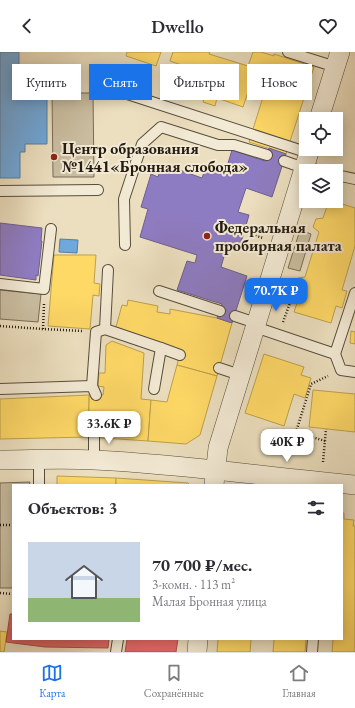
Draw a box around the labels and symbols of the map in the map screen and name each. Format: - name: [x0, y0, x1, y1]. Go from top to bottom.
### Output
- place label: Центр образования №1441«Бронная слобода»: [62, 138, 248, 177]
- marker: Центр образования №1441«Бронная слобода»: [49, 152, 59, 162]
- place label: Федеральная пробирная палата: [215, 217, 343, 256]
- marker: Федеральная пробирная палата: [202, 231, 212, 241]
- pin: 70.7K ₽: [239, 278, 313, 312]
- pin: 33.6K ₽: [72, 411, 146, 445]
- pin: 40K ₽: [259, 429, 315, 463]

